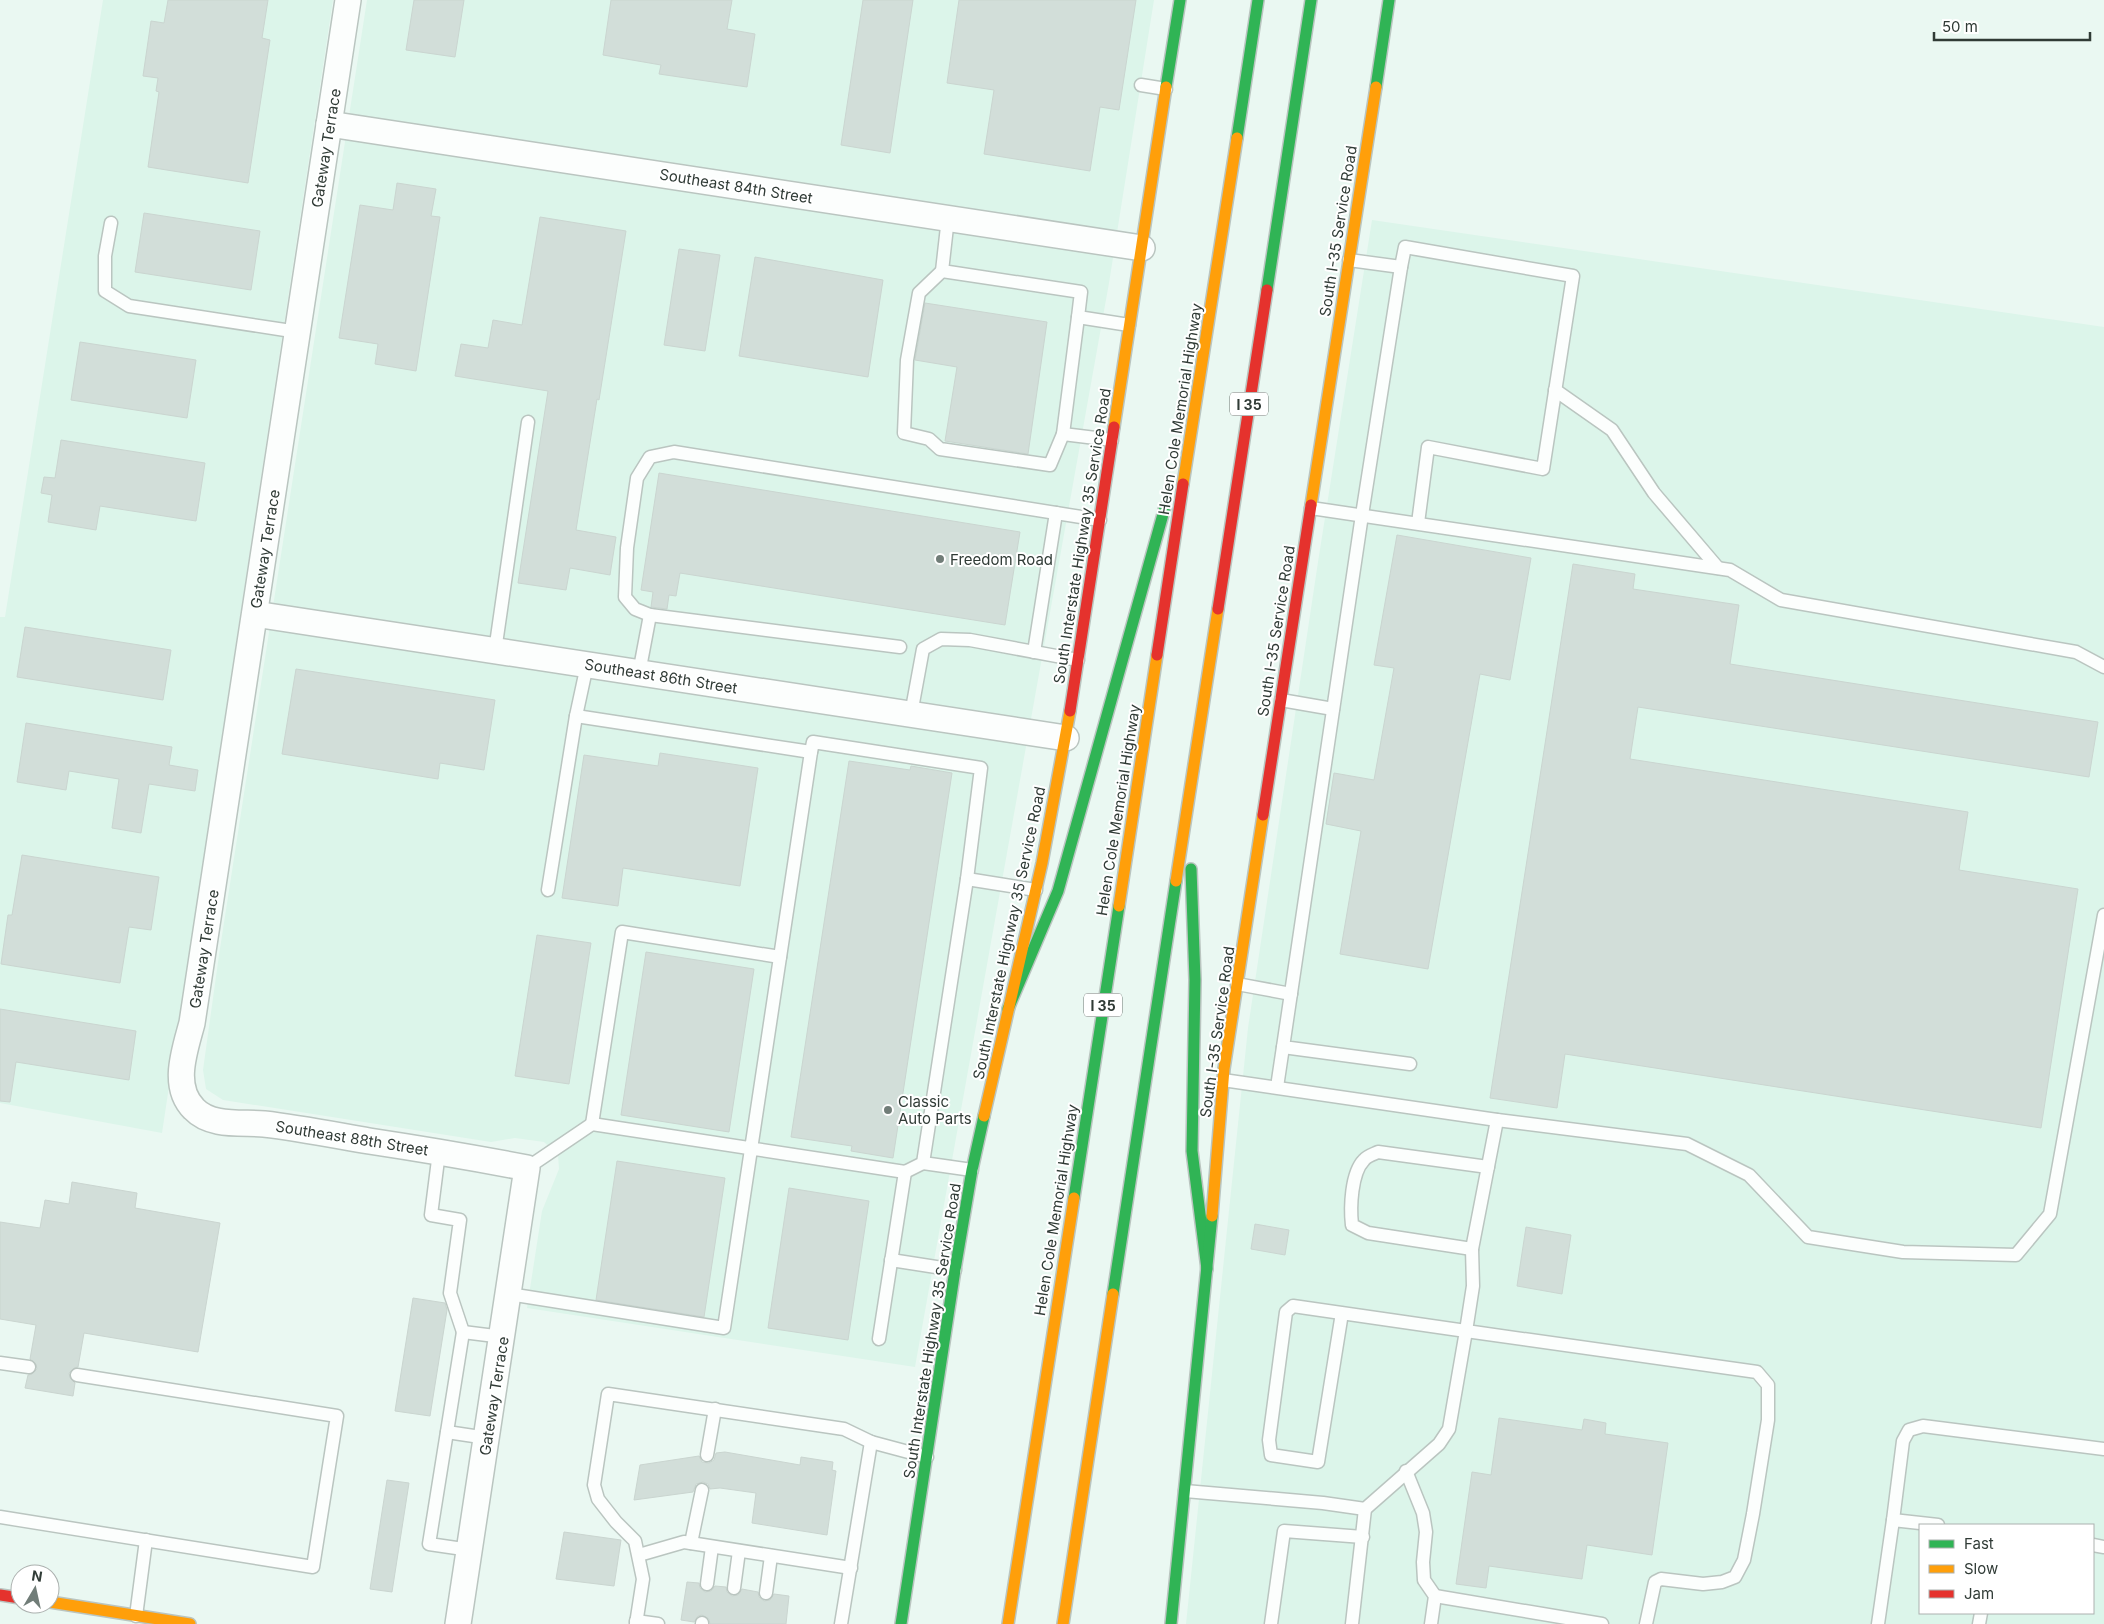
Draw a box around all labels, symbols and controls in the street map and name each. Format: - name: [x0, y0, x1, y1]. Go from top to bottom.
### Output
- scale bar: [1934, 10, 2090, 42]
- text: 50 m: [1942, 17, 1978, 36]
- street label: Gateway Terrace: [307, 87, 345, 209]
- street label: South I-35 Service Road: [1315, 144, 1361, 318]
- street label: Southeast 84th Street: [658, 164, 814, 208]
- street label: Helen Cole Memorial Highway: [1154, 301, 1206, 516]
- street label: South Interstate Highway 35 Service Road: [1049, 387, 1115, 685]
- road number: I 35: [1230, 392, 1268, 416]
- street label: Gateway Terrace: [246, 488, 284, 610]
- street label: South I-35 Service Road: [1253, 544, 1299, 718]
- place label: Freedom Road: [950, 550, 1053, 569]
- marker: Freedom Road: [934, 553, 946, 565]
- street label: Southeast 86th Street: [583, 655, 739, 697]
- street label: Helen Cole Memorial Highway: [1092, 702, 1144, 917]
- street label: South Interstate Highway 35 Service Road: [969, 785, 1049, 1081]
- street label: Gateway Terrace: [185, 888, 223, 1010]
- street label: South I-35 Service Road: [1196, 945, 1238, 1119]
- road number: I 35: [1084, 994, 1122, 1016]
- place label: Classic Auto Parts: [898, 1092, 972, 1128]
- street label: Helen Cole Memorial Highway: [1030, 1102, 1082, 1317]
- marker: Classic Auto Parts: [882, 1104, 894, 1116]
- street label: Southeast 88th Street: [274, 1117, 430, 1159]
- street label: South Interstate Highway 35 Service Road: [899, 1182, 965, 1480]
- street label: Gateway Terrace: [475, 1335, 513, 1457]
- legend: [1919, 1524, 2094, 1614]
- text: Fast: [1964, 1534, 1994, 1553]
- text: Slow: [1964, 1559, 1998, 1578]
- north arrow: [10, 1564, 60, 1614]
- text: N: [31, 1566, 44, 1585]
- text: Jam: [1964, 1584, 1994, 1603]

